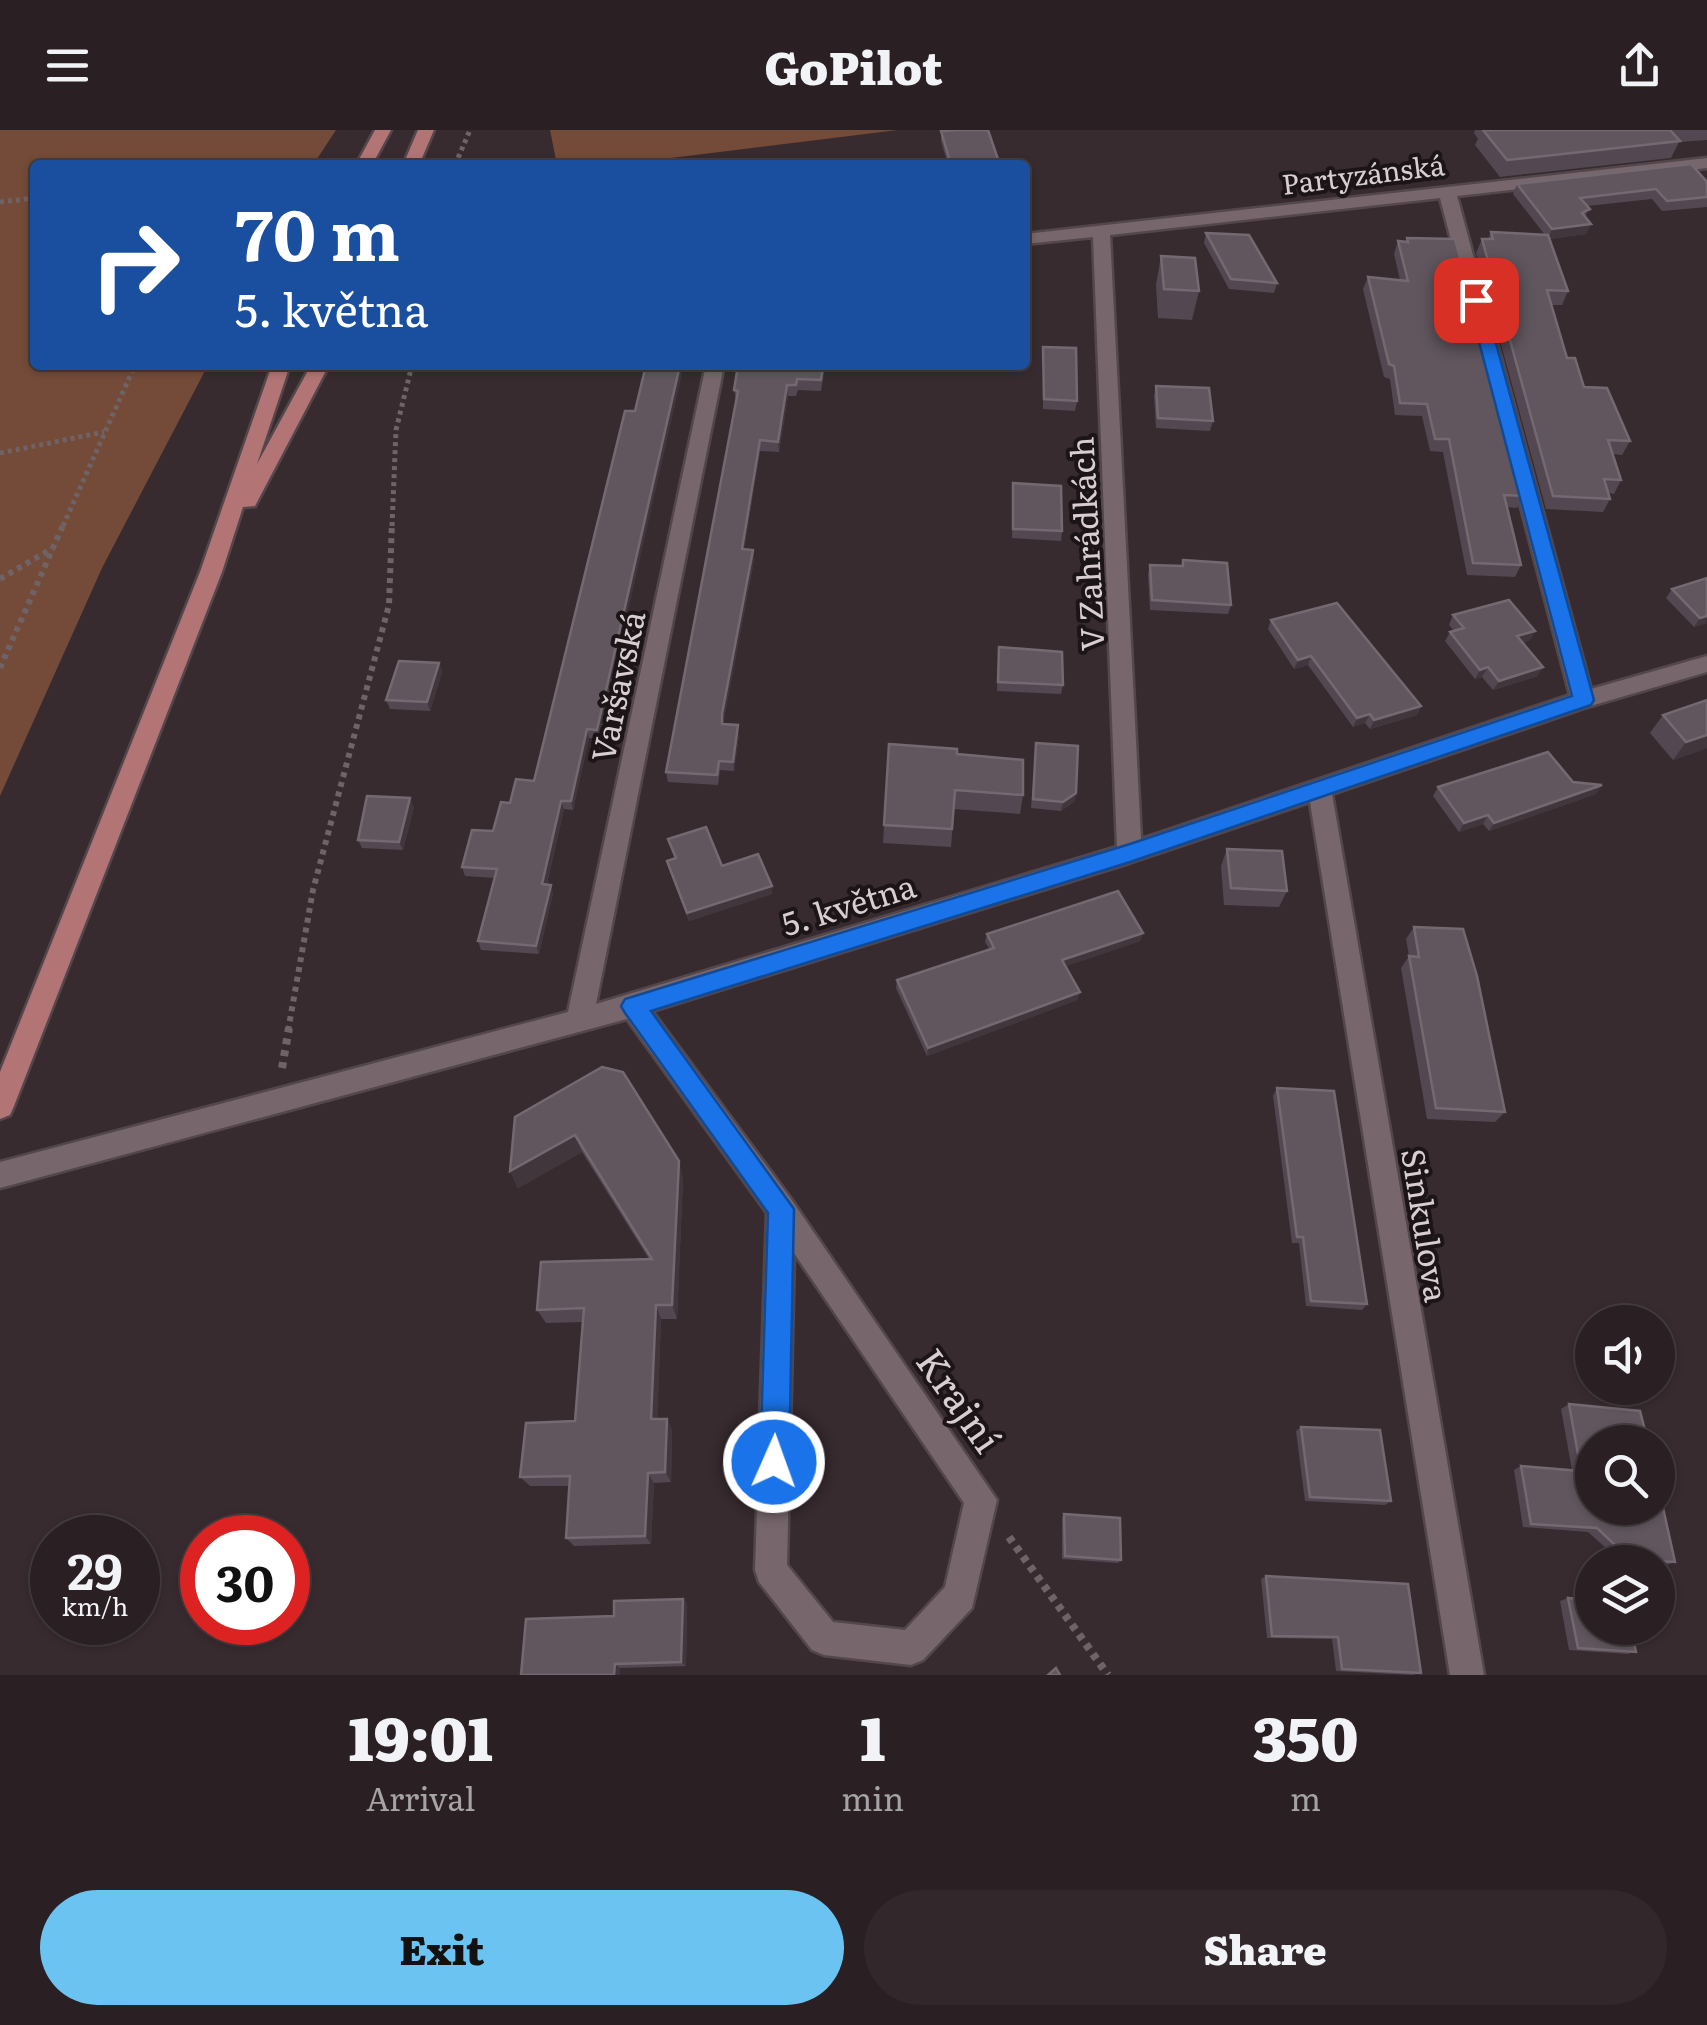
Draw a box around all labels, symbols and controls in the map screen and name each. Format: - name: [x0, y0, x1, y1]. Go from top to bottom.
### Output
- text: GoPilot: [764, 32, 943, 99]
- icon: menu: [40, 38, 95, 93]
- icon: share: [1612, 38, 1667, 93]
- street label: Partyzánská: [1279, 142, 1447, 204]
- text: 70 m: [235, 179, 400, 283]
- icon: right: [70, 200, 200, 330]
- pin: [1434, 258, 1519, 343]
- icon: arrive: [1449, 273, 1504, 328]
- text: 5. května: [235, 274, 429, 341]
- street label: V Zahrádkách: [1055, 436, 1115, 652]
- street label: Varšavská: [577, 605, 656, 766]
- street label: 5. května: [775, 860, 922, 946]
- street label: Sinkulova: [1391, 1145, 1463, 1306]
- map controls: [1575, 1305, 1675, 1645]
- button: sound: [1575, 1305, 1675, 1405]
- street label: Krajní: [904, 1335, 1018, 1463]
- position arrow: [722, 1410, 826, 1514]
- button: search: [1575, 1425, 1675, 1525]
- speed limit sign: 30: [180, 1515, 310, 1645]
- text: 29: [67, 1531, 123, 1605]
- button: layers: [1575, 1545, 1675, 1645]
- text: km/h: [62, 1587, 128, 1624]
- text: 19:01: [348, 1690, 493, 1779]
- text: 1: [860, 1690, 885, 1779]
- text: 350: [1253, 1690, 1359, 1779]
- text: Arrival: [366, 1773, 475, 1821]
- text: min: [841, 1773, 904, 1821]
- text: m: [1290, 1773, 1321, 1821]
- button: Exit: [40, 1890, 844, 2005]
- button: Share: [864, 1890, 1667, 2005]

